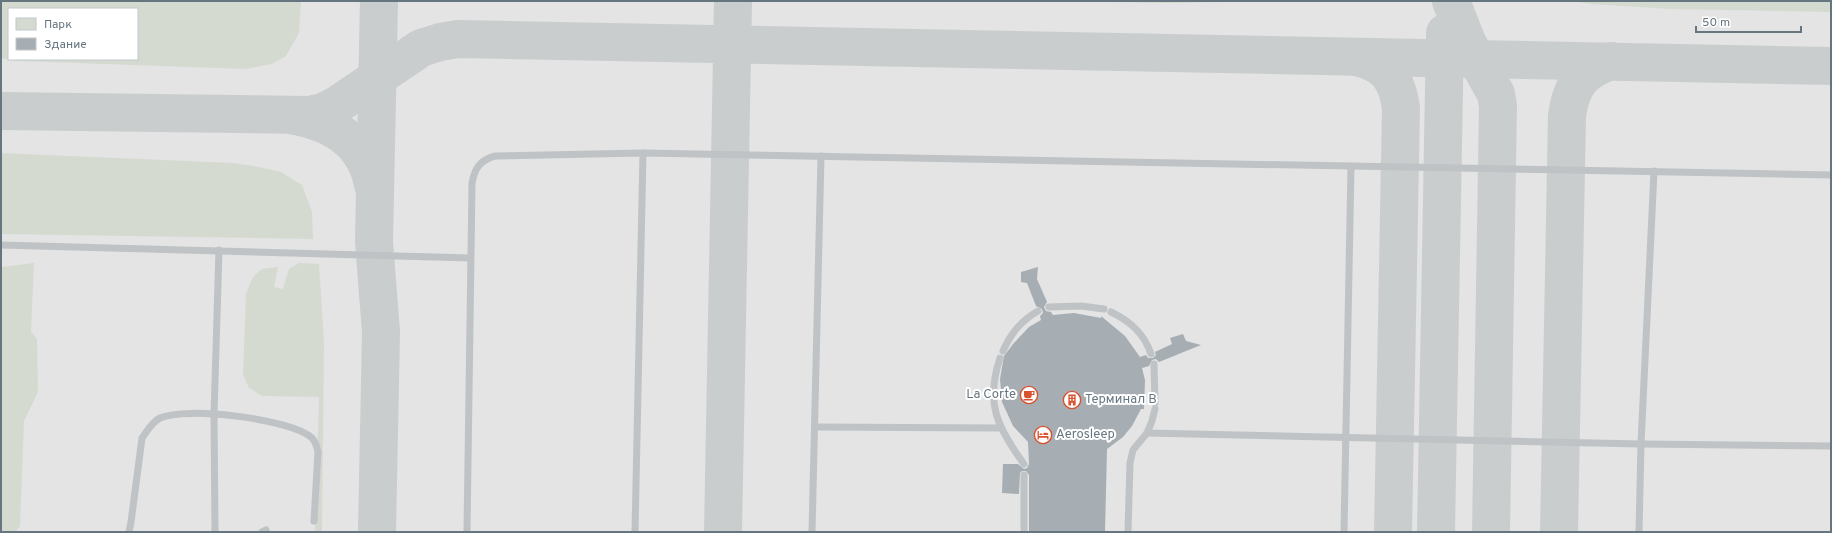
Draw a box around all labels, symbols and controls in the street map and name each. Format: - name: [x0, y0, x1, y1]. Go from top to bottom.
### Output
- legend: [8, 8, 138, 60]
- scale bar: [1696, 8, 1801, 34]
- text: 50 m: [1702, 15, 1730, 31]
- text: Парк: [44, 17, 72, 33]
- text: Здание: [44, 37, 87, 53]
- cafe icon: La Corte: [1019, 385, 1039, 405]
- place label: La Corte: [966, 387, 1016, 403]
- building icon: Терминал B: [1062, 390, 1082, 410]
- place label: Терминал B: [1085, 392, 1157, 408]
- hotel icon: Aerosleep: [1033, 425, 1053, 445]
- place label: Aerosleep: [1056, 427, 1115, 443]

